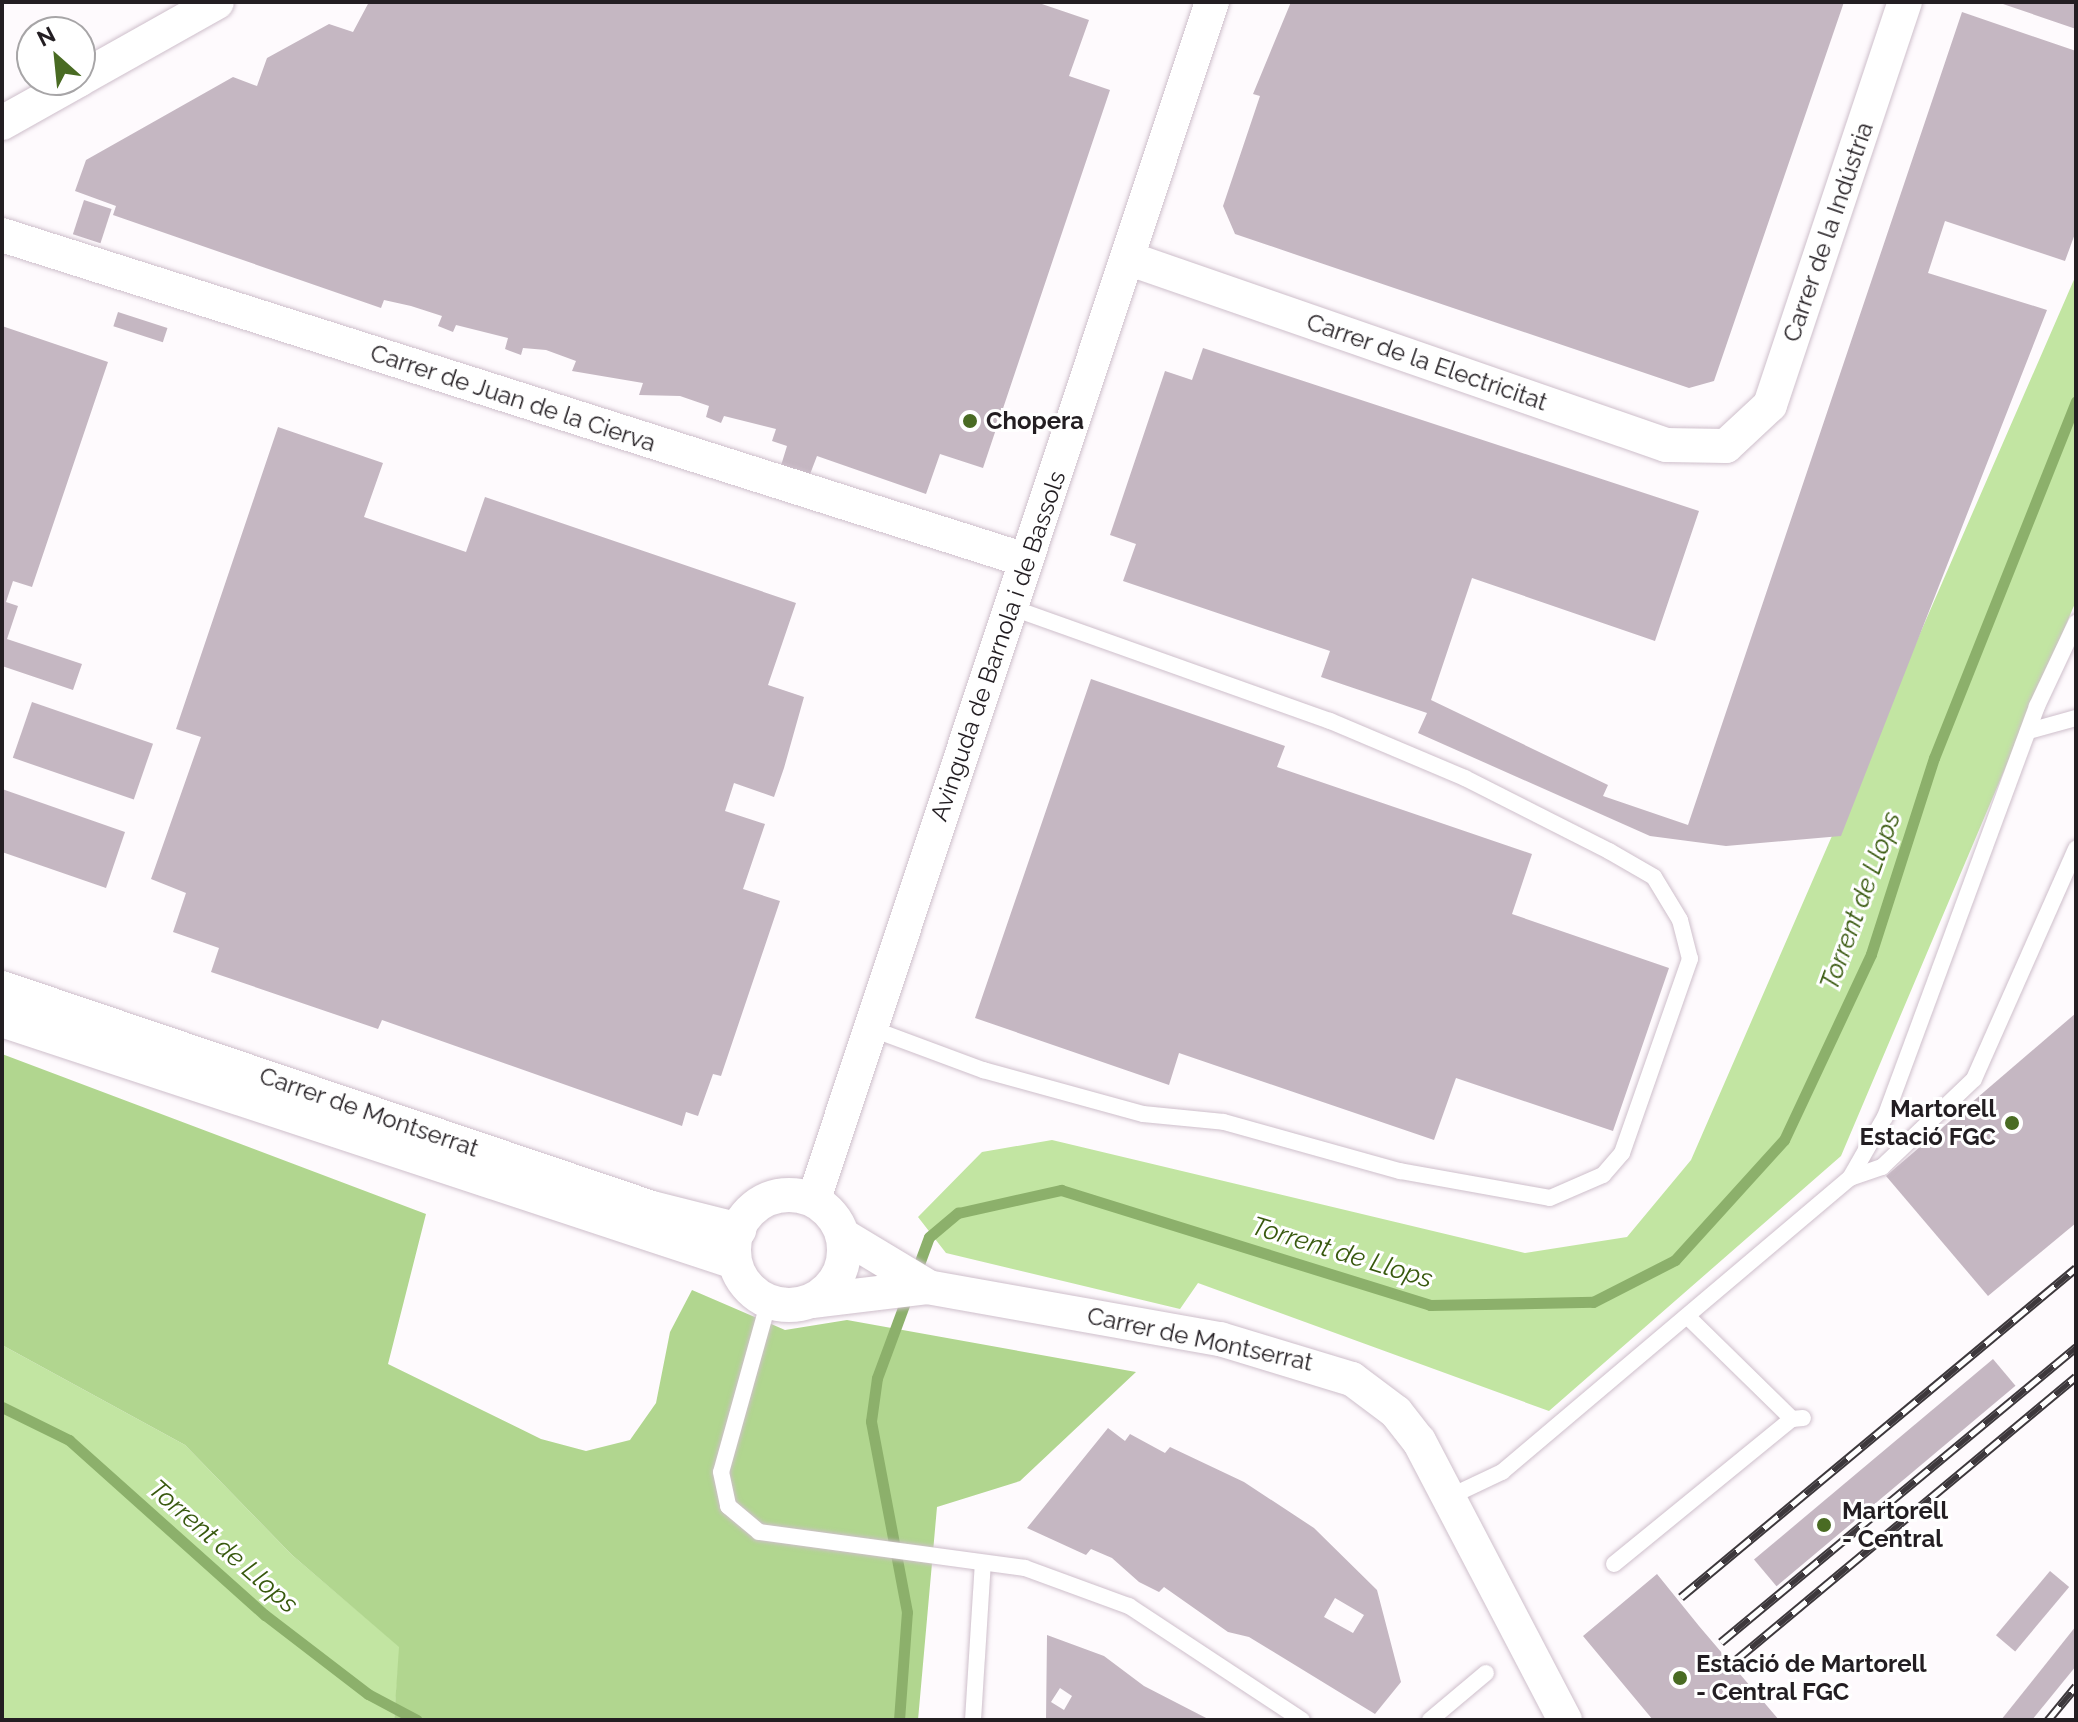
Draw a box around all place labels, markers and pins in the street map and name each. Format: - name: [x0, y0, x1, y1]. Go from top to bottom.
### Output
- place label: Chopera: [986, 407, 1084, 435]
- marker: Chopera: [961, 412, 979, 430]
- place label: Martorell Estació FGC: [1860, 1095, 1996, 1151]
- marker: Martorell Estació FGC: [2003, 1114, 2021, 1132]
- place label: Martorell - Central: [1842, 1497, 1948, 1553]
- marker: Martorell - Central: [1813, 1514, 1835, 1536]
- place label: Estació de Martorell - Central FGC: [1696, 1650, 1927, 1706]
- marker: Estació de Martorell - Central FGC: [1671, 1669, 1689, 1687]

